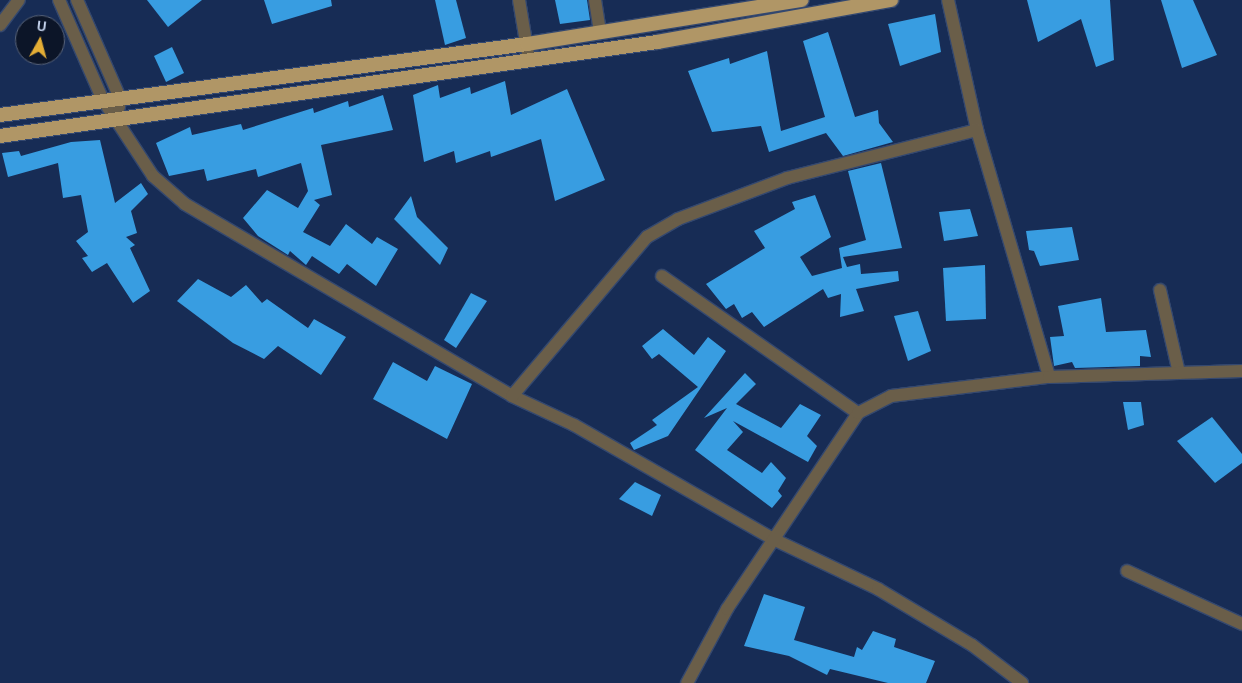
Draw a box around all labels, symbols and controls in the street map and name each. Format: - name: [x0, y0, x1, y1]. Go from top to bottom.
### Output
- north arrow: [15, 15, 65, 65]
- text: U: [36, 17, 47, 36]

